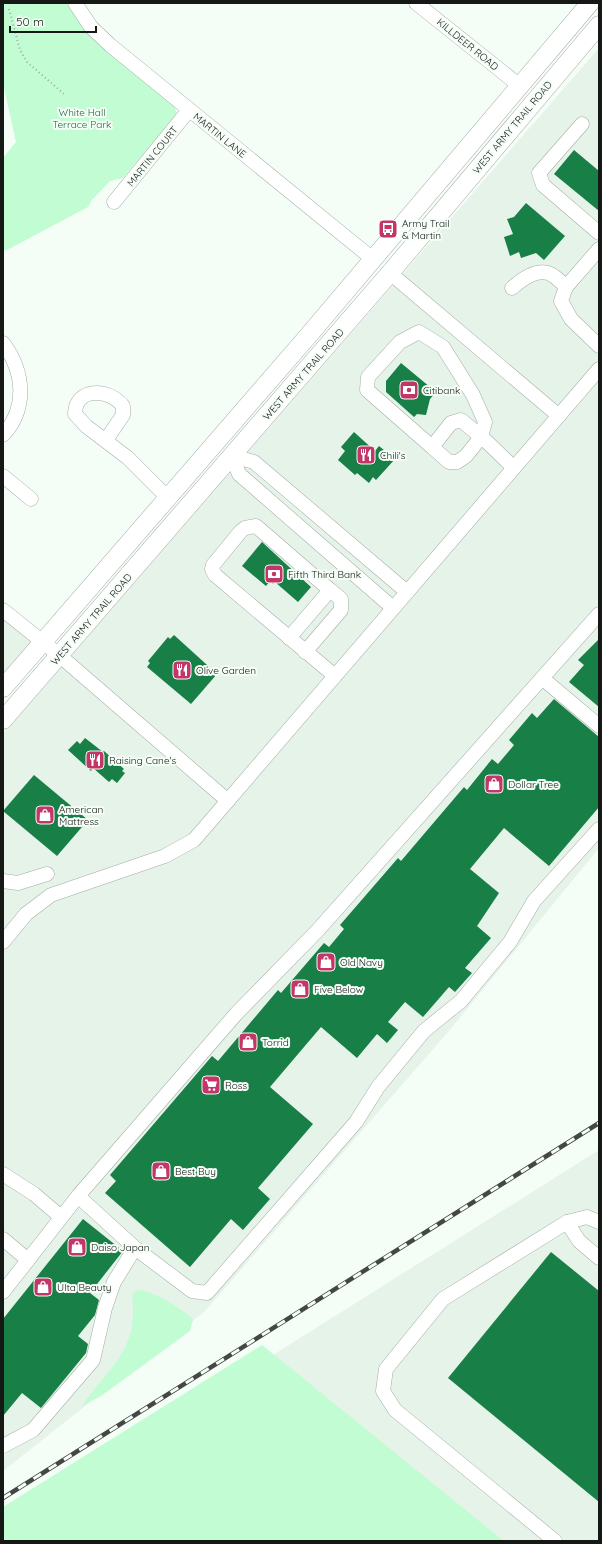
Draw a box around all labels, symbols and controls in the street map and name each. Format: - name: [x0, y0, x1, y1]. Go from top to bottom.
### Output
- scale bar: [10, 8, 96, 34]
- text: 50 m: [16, 14, 44, 29]
- street label: KILLDEER ROAD: [434, 16, 501, 73]
- street label: WEST ARMY TRAIL ROAD: [470, 78, 555, 176]
- park label: White Hall Terrace Park: [53, 106, 111, 131]
- street label: MARTIN LANE: [190, 110, 249, 161]
- street label: MARTIN COURT: [124, 124, 181, 189]
- place label: Army Trail & Martin: [402, 217, 449, 242]
- bus stop icon: Army Trail & Martin: [377, 218, 399, 240]
- street label: WEST ARMY TRAIL ROAD: [260, 326, 347, 423]
- bank icon: Citibank: [398, 379, 420, 401]
- place label: Citibank: [423, 384, 460, 397]
- restaurant icon: Chili's: [355, 444, 377, 466]
- place label: Chili's: [380, 449, 406, 462]
- bank icon: Fifth Third Bank: [263, 563, 285, 585]
- place label: Fifth Third Bank: [288, 568, 361, 581]
- street label: WEST ARMY TRAIL ROAD: [48, 571, 135, 668]
- restaurant icon: Olive Garden: [171, 659, 193, 681]
- place label: Olive Garden: [196, 664, 256, 677]
- restaurant icon: Raising Cane's: [84, 749, 106, 771]
- place label: Raising Cane's: [109, 754, 176, 767]
- shop icon: Dollar Tree: [483, 773, 505, 795]
- place label: Dollar Tree: [508, 778, 559, 791]
- place label: American Mattress: [59, 803, 103, 828]
- shop icon: American Mattress: [34, 804, 56, 826]
- shop icon: Old Navy: [315, 951, 337, 973]
- place label: Old Navy: [340, 956, 383, 969]
- shop icon: Five Below: [289, 978, 311, 1000]
- place label: Five Below: [314, 983, 364, 996]
- shop icon: Torrid: [237, 1031, 259, 1053]
- place label: Torrid: [262, 1036, 289, 1049]
- supermarket icon: Ross: [200, 1074, 222, 1096]
- place label: Ross: [225, 1079, 247, 1092]
- shop icon: Best Buy: [150, 1160, 172, 1182]
- place label: Best Buy: [175, 1165, 216, 1178]
- shop icon: Daiso Japan: [66, 1236, 88, 1258]
- place label: Daiso Japan: [91, 1241, 150, 1254]
- shop icon: Ulta Beauty: [32, 1276, 54, 1298]
- place label: Ulta Beauty: [57, 1281, 112, 1294]

